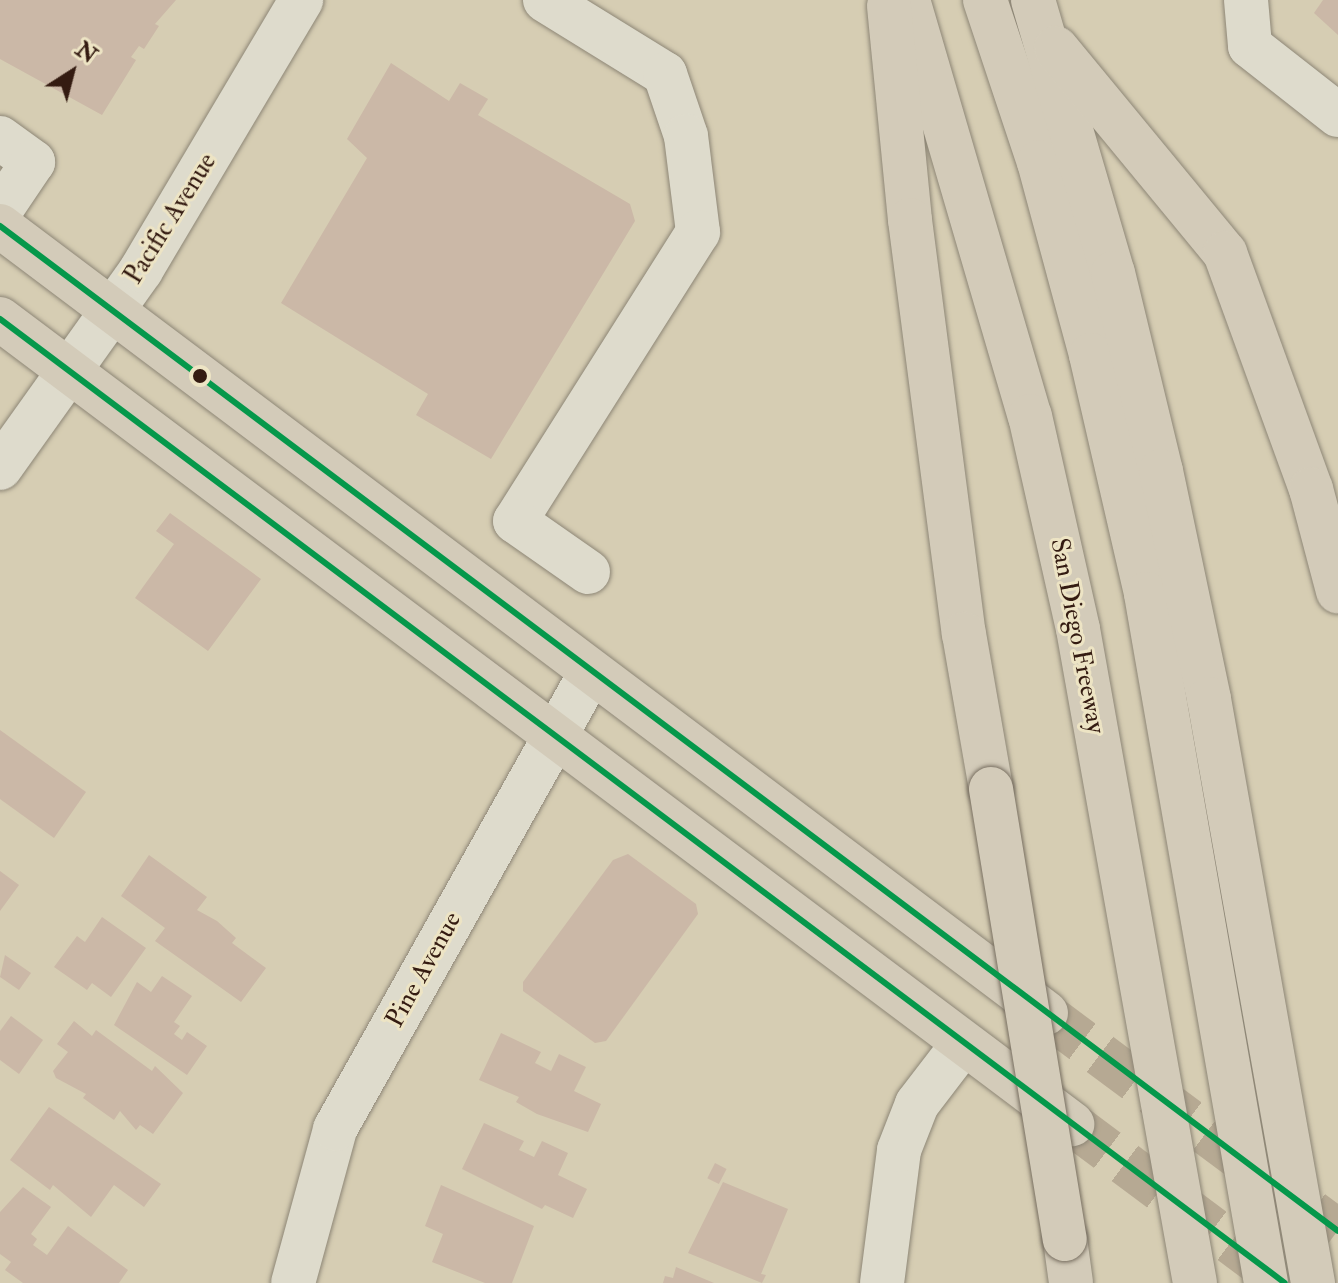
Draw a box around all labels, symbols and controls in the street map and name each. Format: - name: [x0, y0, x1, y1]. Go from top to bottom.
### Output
- north arrow: [32, 32, 112, 112]
- text: N: [70, 35, 102, 70]
- street label: Pacific Avenue: [118, 148, 224, 290]
- unlabelled marker: [192, 368, 208, 384]
- street label: San Diego Freeway: [1043, 536, 1111, 736]
- street label: Pine Avenue: [380, 907, 468, 1033]

